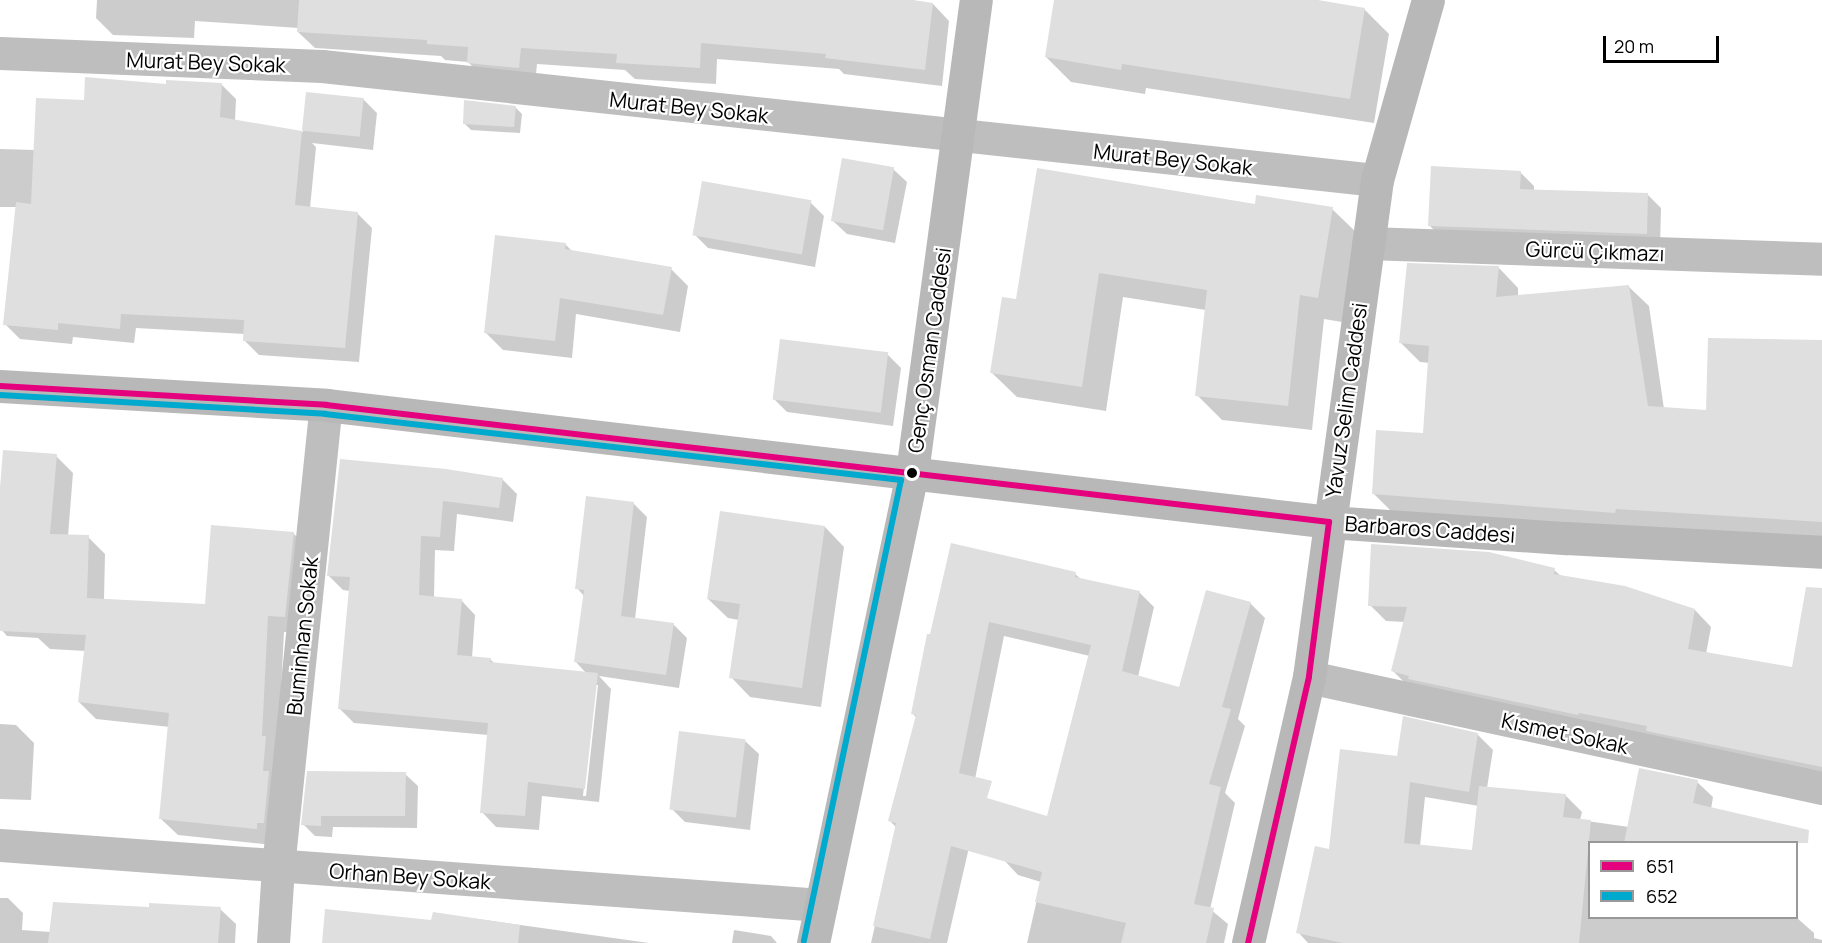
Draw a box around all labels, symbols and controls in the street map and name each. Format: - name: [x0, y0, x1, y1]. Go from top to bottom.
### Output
- scale bar: [1606, 24, 1722, 62]
- text: 20 m: [1614, 34, 1654, 58]
- street label: Murat Bey Sokak: [126, 47, 286, 77]
- street label: Murat Bey Sokak: [608, 86, 770, 128]
- street label: Murat Bey Sokak: [1092, 138, 1254, 180]
- street label: Gürcü Çıkmazı: [1525, 236, 1665, 266]
- street label: Genç Osman Caddesi: [902, 246, 956, 454]
- street label: Yavuz Selim Caddesi: [1320, 301, 1372, 499]
- unlabelled marker: [906, 467, 918, 479]
- street label: Barbaros Caddesi: [1344, 510, 1516, 548]
- street label: Buminhan Sokak: [281, 556, 323, 716]
- street label: Kısmet Sokak: [1499, 707, 1631, 759]
- legend: [1588, 841, 1798, 919]
- text: 651: [1646, 854, 1675, 878]
- street label: Orhan Bey Sokak: [328, 858, 492, 894]
- text: 652: [1646, 884, 1677, 908]

